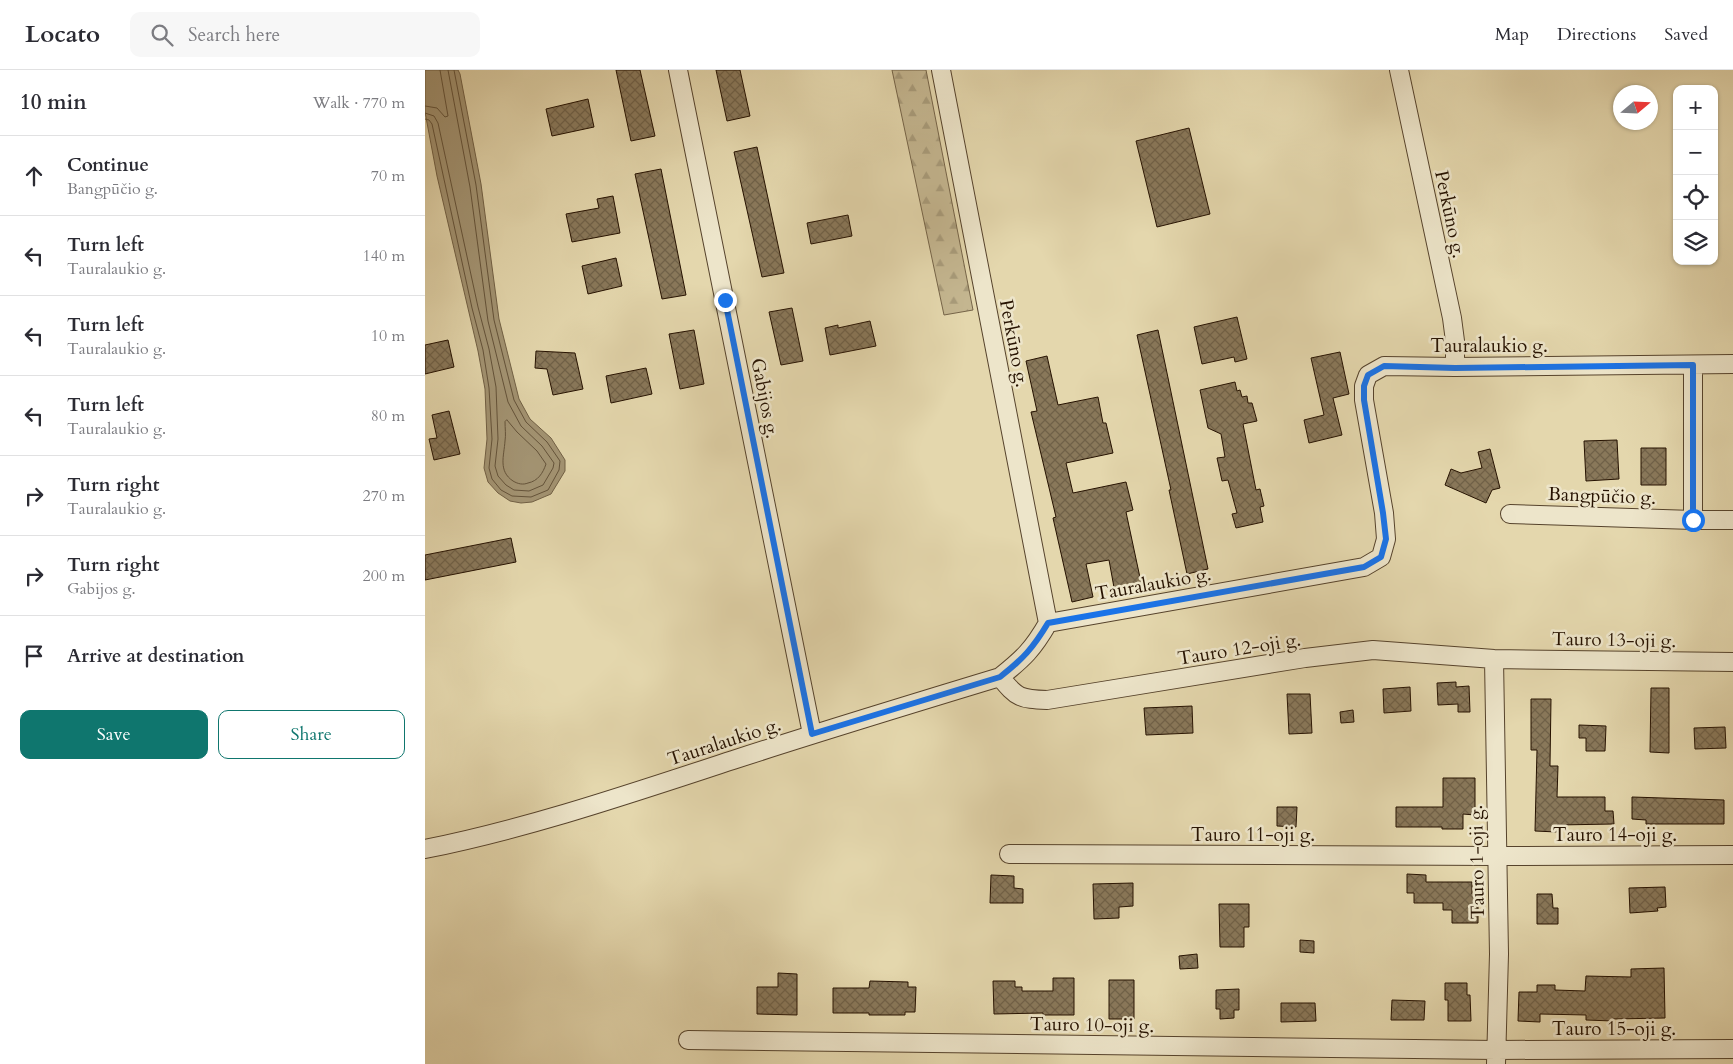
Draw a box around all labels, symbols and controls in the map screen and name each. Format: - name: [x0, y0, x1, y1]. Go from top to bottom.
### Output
- search box: [130, 12, 480, 57]
- text: Locato: [25, 18, 100, 51]
- icon: search: [148, 21, 176, 49]
- text: Search here: [188, 22, 280, 48]
- text: Map: [1495, 22, 1529, 47]
- text: Directions: [1557, 22, 1636, 47]
- text: Saved: [1664, 22, 1708, 47]
- north arrow: [1613, 85, 1658, 130]
- map controls: [1673, 85, 1718, 265]
- button: +: [1673, 85, 1718, 130]
- text: 10 min: [20, 88, 87, 117]
- text: Walk · 770 m: [313, 92, 405, 114]
- button: −: [1673, 130, 1718, 175]
- text: Continue: [67, 152, 149, 178]
- icon: ahead: [20, 162, 48, 190]
- text: 70 m: [371, 165, 405, 187]
- street label: Perkūno g.: [1428, 168, 1472, 260]
- button: locate: [1673, 175, 1718, 220]
- text: Bangpūčio g.: [67, 178, 158, 200]
- button: layers: [1673, 220, 1718, 265]
- text: Turn left: [67, 232, 144, 258]
- icon: left: [20, 242, 48, 270]
- text: 140 m: [363, 245, 405, 267]
- text: Tauralaukio g.: [67, 258, 166, 280]
- route end: [714, 289, 737, 312]
- street label: Perkūno g.: [993, 297, 1035, 389]
- text: Turn left: [67, 312, 144, 338]
- icon: left: [20, 322, 48, 350]
- text: 10 m: [371, 325, 405, 347]
- street label: Tauralaukio g.: [1430, 333, 1548, 359]
- text: Tauralaukio g.: [67, 338, 166, 360]
- street label: Gabijos g.: [744, 356, 786, 441]
- text: Turn left: [67, 392, 144, 418]
- icon: left: [20, 402, 48, 430]
- text: 80 m: [371, 405, 405, 427]
- text: Tauralaukio g.: [67, 418, 166, 440]
- text: Turn right: [67, 472, 159, 498]
- street label: Bangpūčio g.: [1548, 481, 1656, 511]
- icon: right: [20, 482, 48, 510]
- text: 270 m: [363, 485, 405, 507]
- text: Tauralaukio g.: [67, 498, 166, 520]
- route start: [1682, 509, 1705, 532]
- text: Turn right: [67, 552, 159, 578]
- street label: Tauralaukio g.: [1093, 561, 1213, 607]
- icon: right: [20, 562, 48, 590]
- text: 200 m: [363, 565, 405, 587]
- text: Gabijos g.: [67, 578, 136, 600]
- street label: Tauro 12-oji g.: [1176, 626, 1303, 672]
- street label: Tauro 13-oji g.: [1552, 626, 1676, 654]
- icon: arrive: [20, 642, 48, 670]
- text: Arrive at destination: [67, 643, 244, 669]
- button: Save: [20, 710, 208, 759]
- button: Share: [218, 710, 405, 759]
- street label: Tauralaukio g.: [664, 711, 784, 772]
- street label: Tauro 1-oji g.: [1463, 804, 1491, 920]
- street label: Tauro 11-oji g.: [1191, 822, 1315, 848]
- street label: Tauro 14-oji g.: [1553, 822, 1677, 848]
- street label: Tauro 10-oji g.: [1030, 1011, 1154, 1039]
- street label: Tauro 15-oji g.: [1552, 1016, 1676, 1042]

